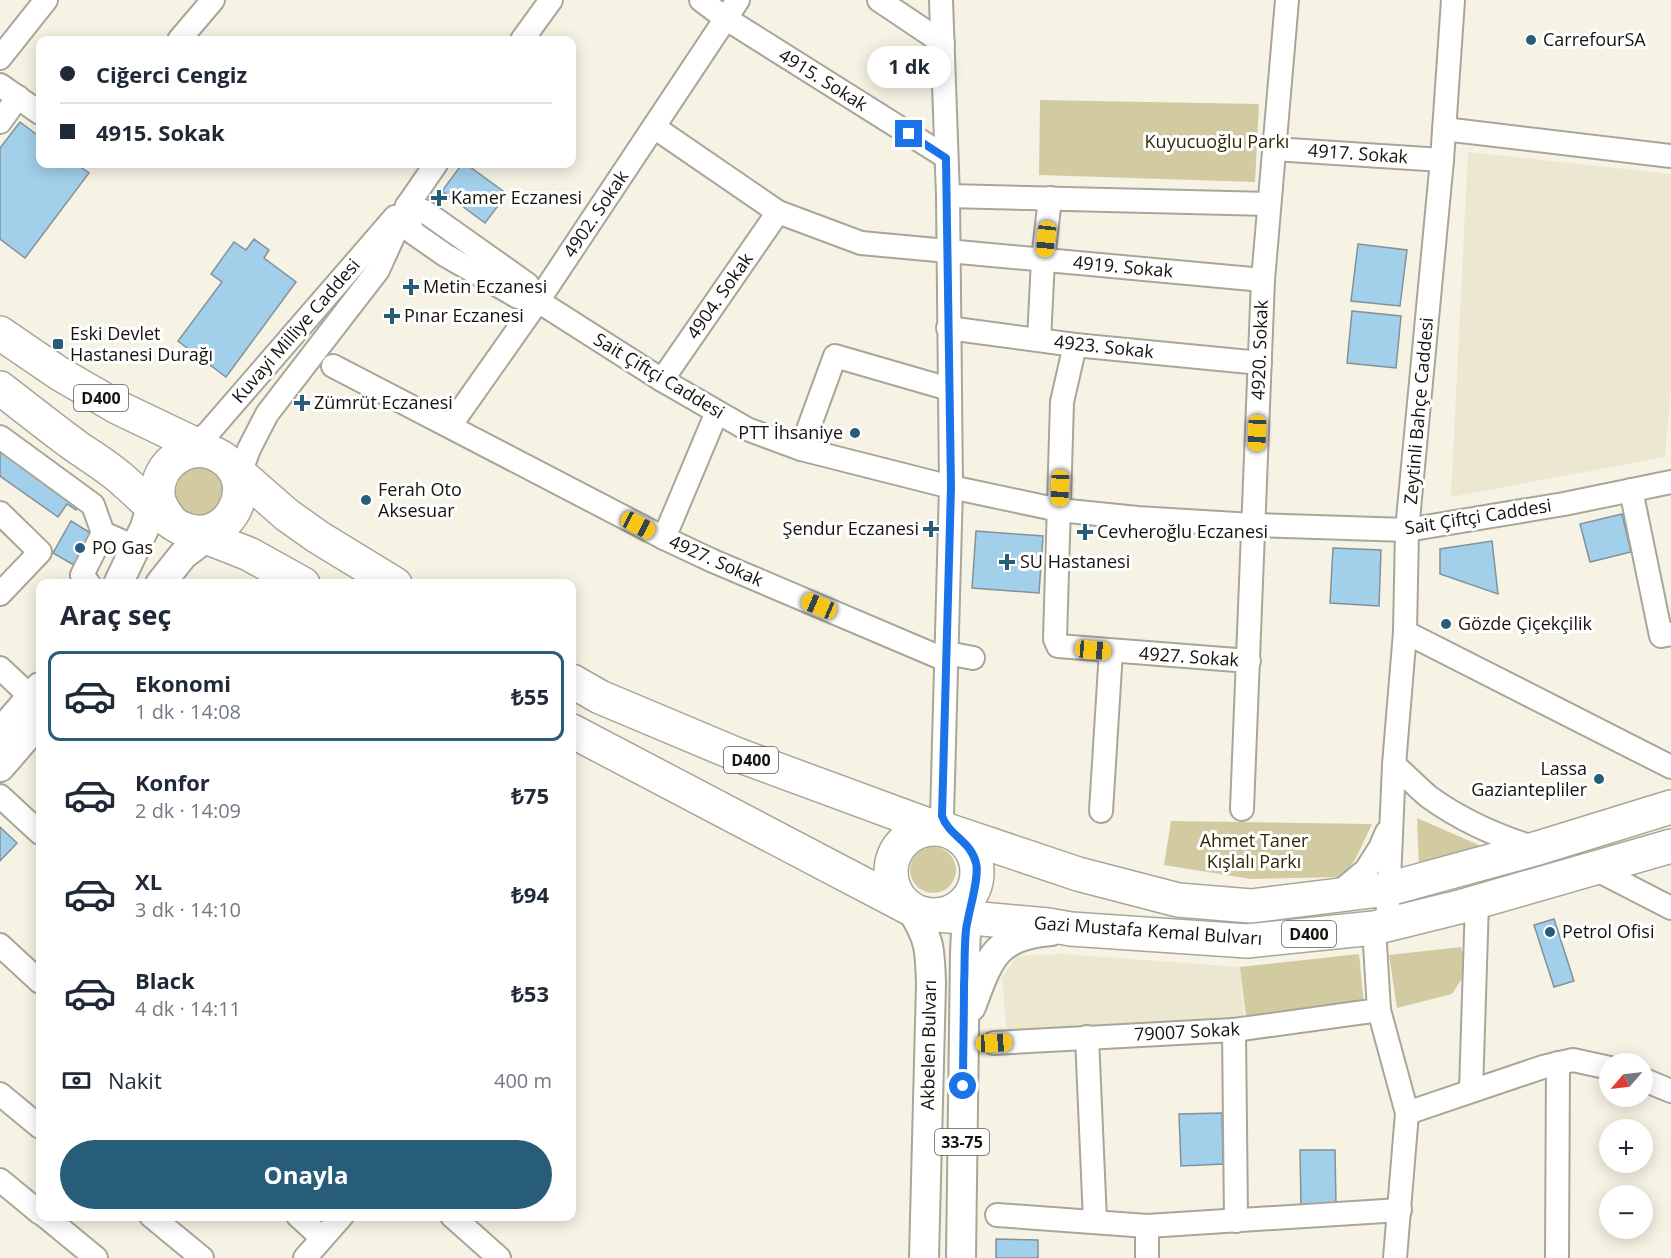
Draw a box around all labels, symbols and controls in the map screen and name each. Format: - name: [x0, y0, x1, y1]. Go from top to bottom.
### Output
- place label: CarrefourSA: [1543, 27, 1646, 51]
- marker: CarrefourSA: [1524, 33, 1538, 47]
- street label: 4915. Sokak: [775, 42, 873, 116]
- callout: 1 dk: [867, 47, 951, 89]
- text: 1 dk: [888, 53, 930, 80]
- text: Ciğerci Cengiz: [96, 59, 247, 89]
- text: 4915. Sokak: [96, 117, 225, 147]
- route end: [895, 120, 922, 147]
- park label: Kuyucuoğlu Parkı: [1145, 129, 1289, 153]
- street label: 4917. Sokak: [1307, 138, 1409, 169]
- street label: 4902. Sokak: [557, 165, 633, 262]
- place label: Kamer Eczanesi: [451, 185, 582, 209]
- marker: Kamer Eczanesi: [432, 191, 446, 205]
- car: [1035, 220, 1057, 258]
- street label: 4904. Sokak: [681, 247, 758, 343]
- street label: 4919. Sokak: [1072, 250, 1175, 282]
- street label: Kuvayi Milliye Caddesi: [226, 253, 365, 408]
- place label: Metin Eczanesi: [423, 274, 547, 298]
- marker: Metin Eczanesi: [404, 280, 418, 294]
- street label: 4920. Sokak: [1245, 299, 1273, 400]
- place label: Pınar Eczanesi: [404, 303, 524, 327]
- marker: Pınar Eczanesi: [385, 309, 399, 323]
- street label: Zeytinli Bahçe Caddesi: [1398, 316, 1438, 506]
- place label: Eski Devlet Hastanesi Durağı: [70, 321, 213, 366]
- street label: Sait Çiftçi Caddesi: [590, 327, 729, 424]
- street label: 4923. Sokak: [1053, 329, 1156, 363]
- marker: Eski Devlet Hastanesi Durağı: [51, 337, 65, 351]
- road number: D400: [74, 385, 128, 411]
- place label: Zümrüt Eczanesi: [314, 390, 453, 414]
- marker: Zümrüt Eczanesi: [295, 396, 309, 410]
- car: [1247, 415, 1267, 451]
- place label: PTT İhsaniye: [738, 420, 843, 444]
- marker: PTT İhsaniye: [848, 426, 862, 440]
- car: [1050, 470, 1070, 506]
- place label: Ferah Oto Aksesuar: [378, 477, 462, 522]
- marker: Ferah Oto Aksesuar: [359, 493, 373, 507]
- street label: Sait Çiftçi Caddesi: [1403, 493, 1553, 539]
- car: [618, 509, 658, 541]
- place label: Şendur Eczanesi: [783, 516, 919, 540]
- place label: Cevheroğlu Eczanesi: [1097, 519, 1268, 543]
- marker: Şendur Eczanesi: [924, 522, 938, 536]
- marker: Cevheroğlu Eczanesi: [1078, 525, 1092, 539]
- street label: 4927. Sokak: [666, 529, 768, 592]
- place label: PO Gas: [92, 535, 153, 559]
- marker: PO Gas: [73, 541, 87, 555]
- place label: SU Hastanesi: [1020, 549, 1130, 573]
- marker: SU Hastanesi: [998, 553, 1016, 571]
- car: [799, 591, 839, 621]
- text: Araç seç: [60, 596, 171, 633]
- place label: Gözde Çiçekçilik: [1458, 611, 1592, 635]
- marker: Gözde Çiçekçilik: [1439, 617, 1453, 631]
- car: [1074, 639, 1112, 661]
- street label: 4927. Sokak: [1138, 641, 1240, 672]
- text: Ekonomi: [135, 668, 231, 698]
- icon: car: [63, 669, 117, 723]
- text: ₺55: [511, 681, 549, 711]
- text: 1 dk · 14:08: [135, 698, 241, 725]
- road number: D400: [724, 747, 778, 773]
- place label: Lassa Gaziantepliler: [1471, 756, 1588, 801]
- text: Konfor: [135, 767, 210, 797]
- icon: car: [63, 768, 117, 822]
- marker: Lassa Gaziantepliler: [1592, 772, 1606, 786]
- text: ₺75: [511, 780, 549, 810]
- text: 2 dk · 14:09: [135, 797, 241, 824]
- park label: Ahmet Taner Kışlalı Parkı: [1200, 828, 1309, 873]
- text: XL: [135, 866, 162, 896]
- icon: car: [63, 867, 117, 921]
- text: ₺94: [511, 879, 549, 909]
- text: 3 dk · 14:10: [135, 896, 241, 923]
- street label: Gazi Mustafa Kemal Bulvarı: [1033, 910, 1263, 950]
- place label: Petrol Ofisi: [1562, 919, 1654, 943]
- road number: D400: [1282, 921, 1336, 947]
- marker: Petrol Ofisi: [1543, 925, 1557, 939]
- text: Black: [135, 965, 195, 995]
- icon: car: [63, 966, 117, 1020]
- text: ₺53: [511, 978, 549, 1008]
- street label: Akbelen Bulvarı: [915, 980, 941, 1110]
- text: 4 dk · 14:11: [135, 995, 241, 1022]
- street label: 79007 Sokak: [1134, 1016, 1241, 1046]
- car: [976, 1033, 1012, 1053]
- north arrow: [1599, 1053, 1653, 1107]
- map controls: [1599, 1053, 1653, 1239]
- icon: cash: [60, 1064, 93, 1097]
- text: Nakit: [108, 1065, 162, 1095]
- text: 400 m: [494, 1067, 552, 1094]
- route start: [949, 1072, 976, 1099]
- button: +: [1599, 1119, 1653, 1173]
- road number: 33-75: [935, 1129, 989, 1155]
- button: Onayla: [60, 1140, 552, 1209]
- button: −: [1599, 1185, 1653, 1239]

